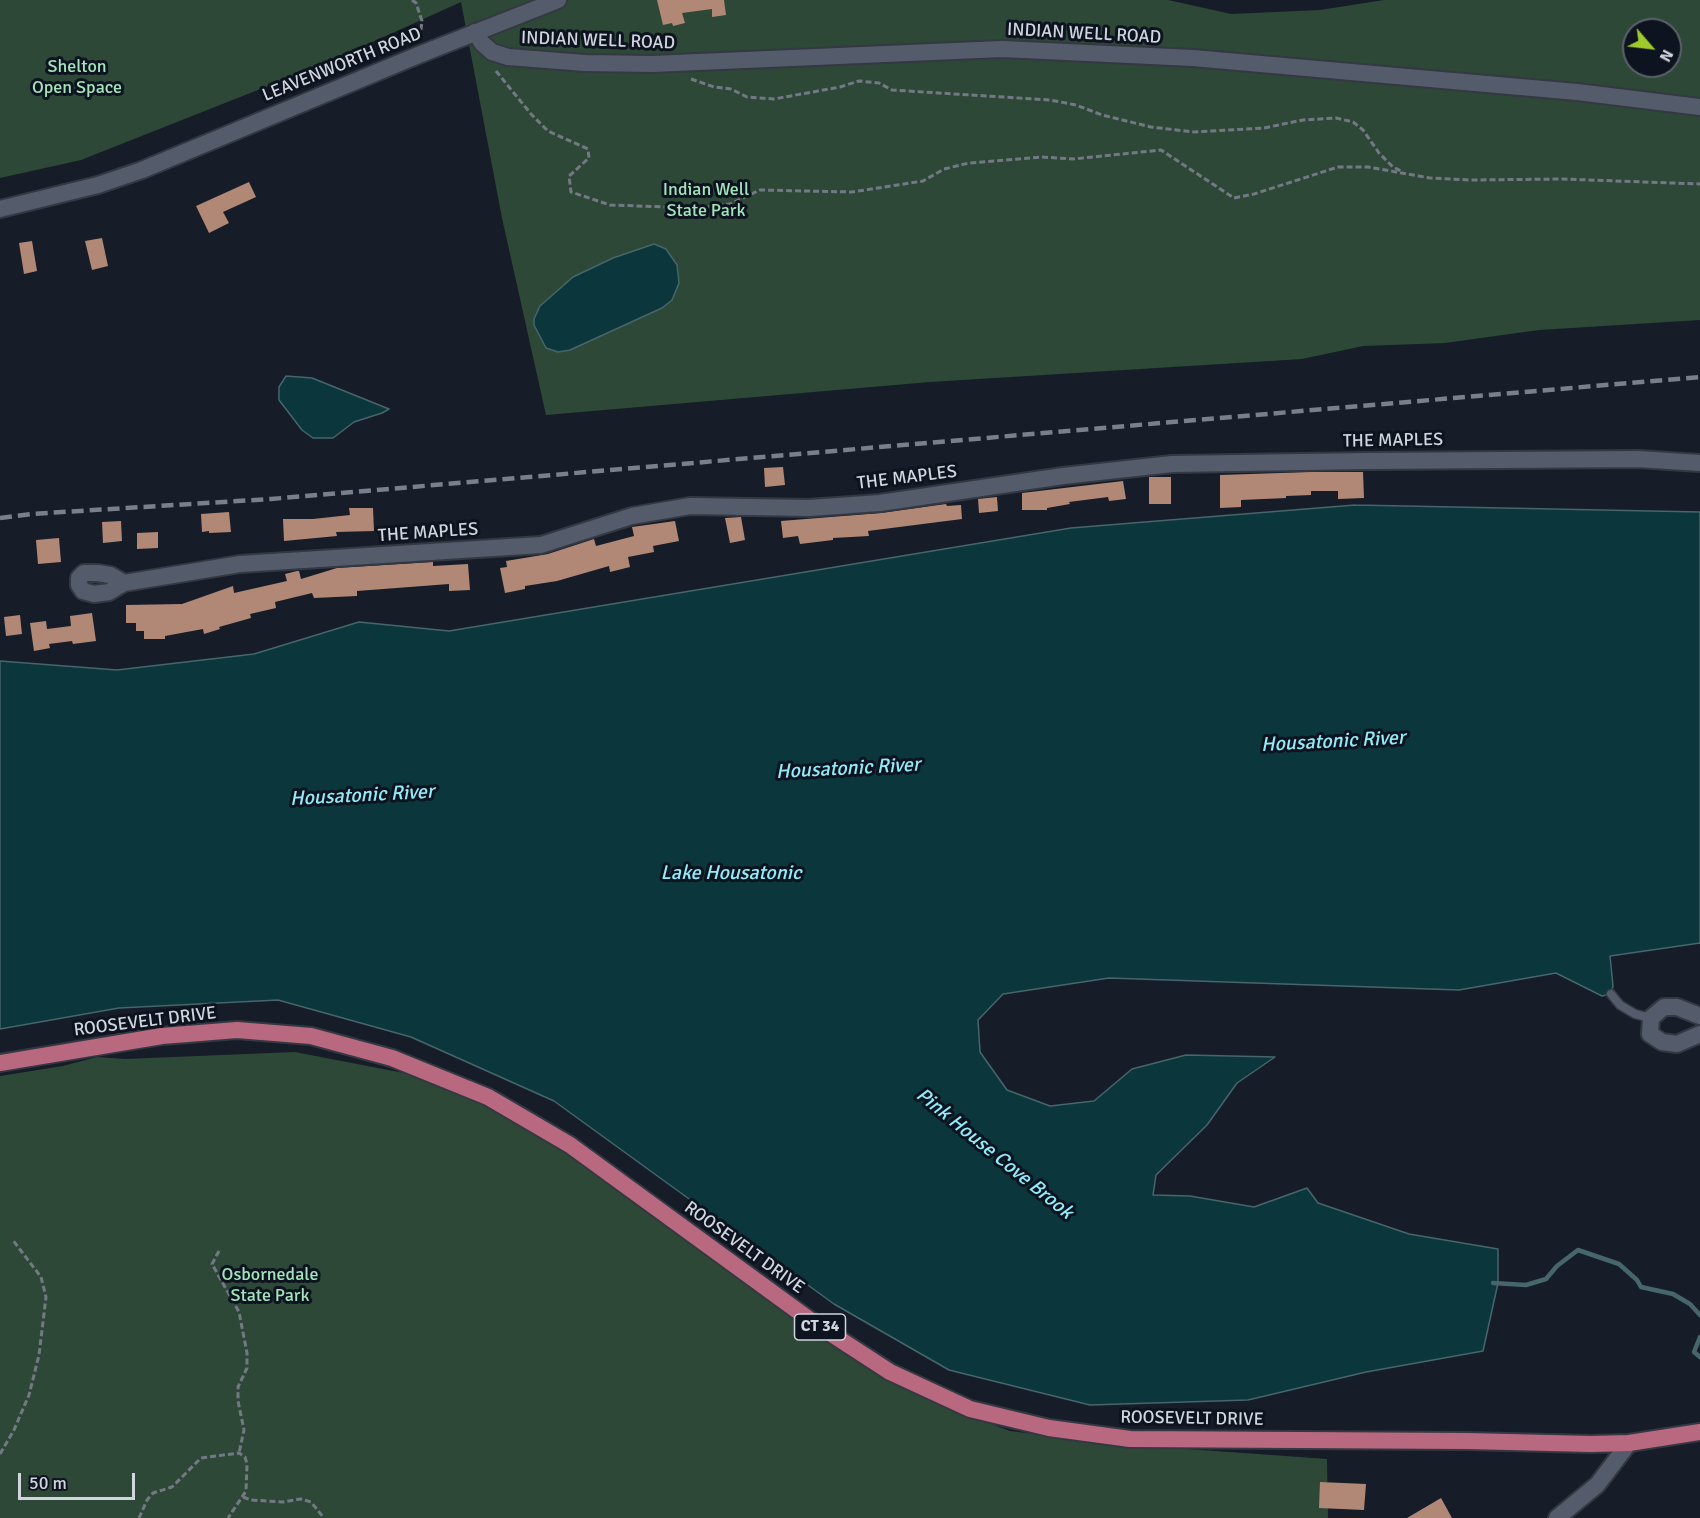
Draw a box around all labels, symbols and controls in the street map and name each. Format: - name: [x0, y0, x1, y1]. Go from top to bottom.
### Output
- north arrow: [1622, 18, 1682, 78]
- street label: INDIAN WELL ROAD: [1006, 19, 1162, 49]
- street label: LEAVENWORTH ROAD: [259, 23, 425, 107]
- street label: INDIAN WELL ROAD: [520, 28, 676, 54]
- text: N: [1655, 46, 1678, 65]
- park label: Shelton Open Space: [32, 56, 122, 98]
- park label: Indian Well State Park: [663, 179, 749, 222]
- street label: THE MAPLES: [1343, 429, 1443, 453]
- street label: THE MAPLES: [856, 461, 958, 495]
- street label: THE MAPLES: [377, 519, 479, 547]
- water label: Housatonic River: [1260, 726, 1406, 758]
- water label: Housatonic River: [775, 753, 921, 785]
- water label: Housatonic River: [289, 780, 435, 812]
- water label: Lake Housatonic: [661, 862, 801, 886]
- street label: ROOSEVELT DRIVE: [72, 1003, 218, 1041]
- water label: Pink House Cove Brook: [911, 1083, 1077, 1225]
- street label: ROOSEVELT DRIVE: [680, 1197, 808, 1299]
- park label: Osbornedale State Park: [222, 1264, 318, 1306]
- road number: CT 34: [794, 1314, 846, 1340]
- street label: ROOSEVELT DRIVE: [1120, 1407, 1264, 1431]
- scale bar: [21, 1461, 138, 1499]
- text: 50 m: [29, 1472, 67, 1494]

